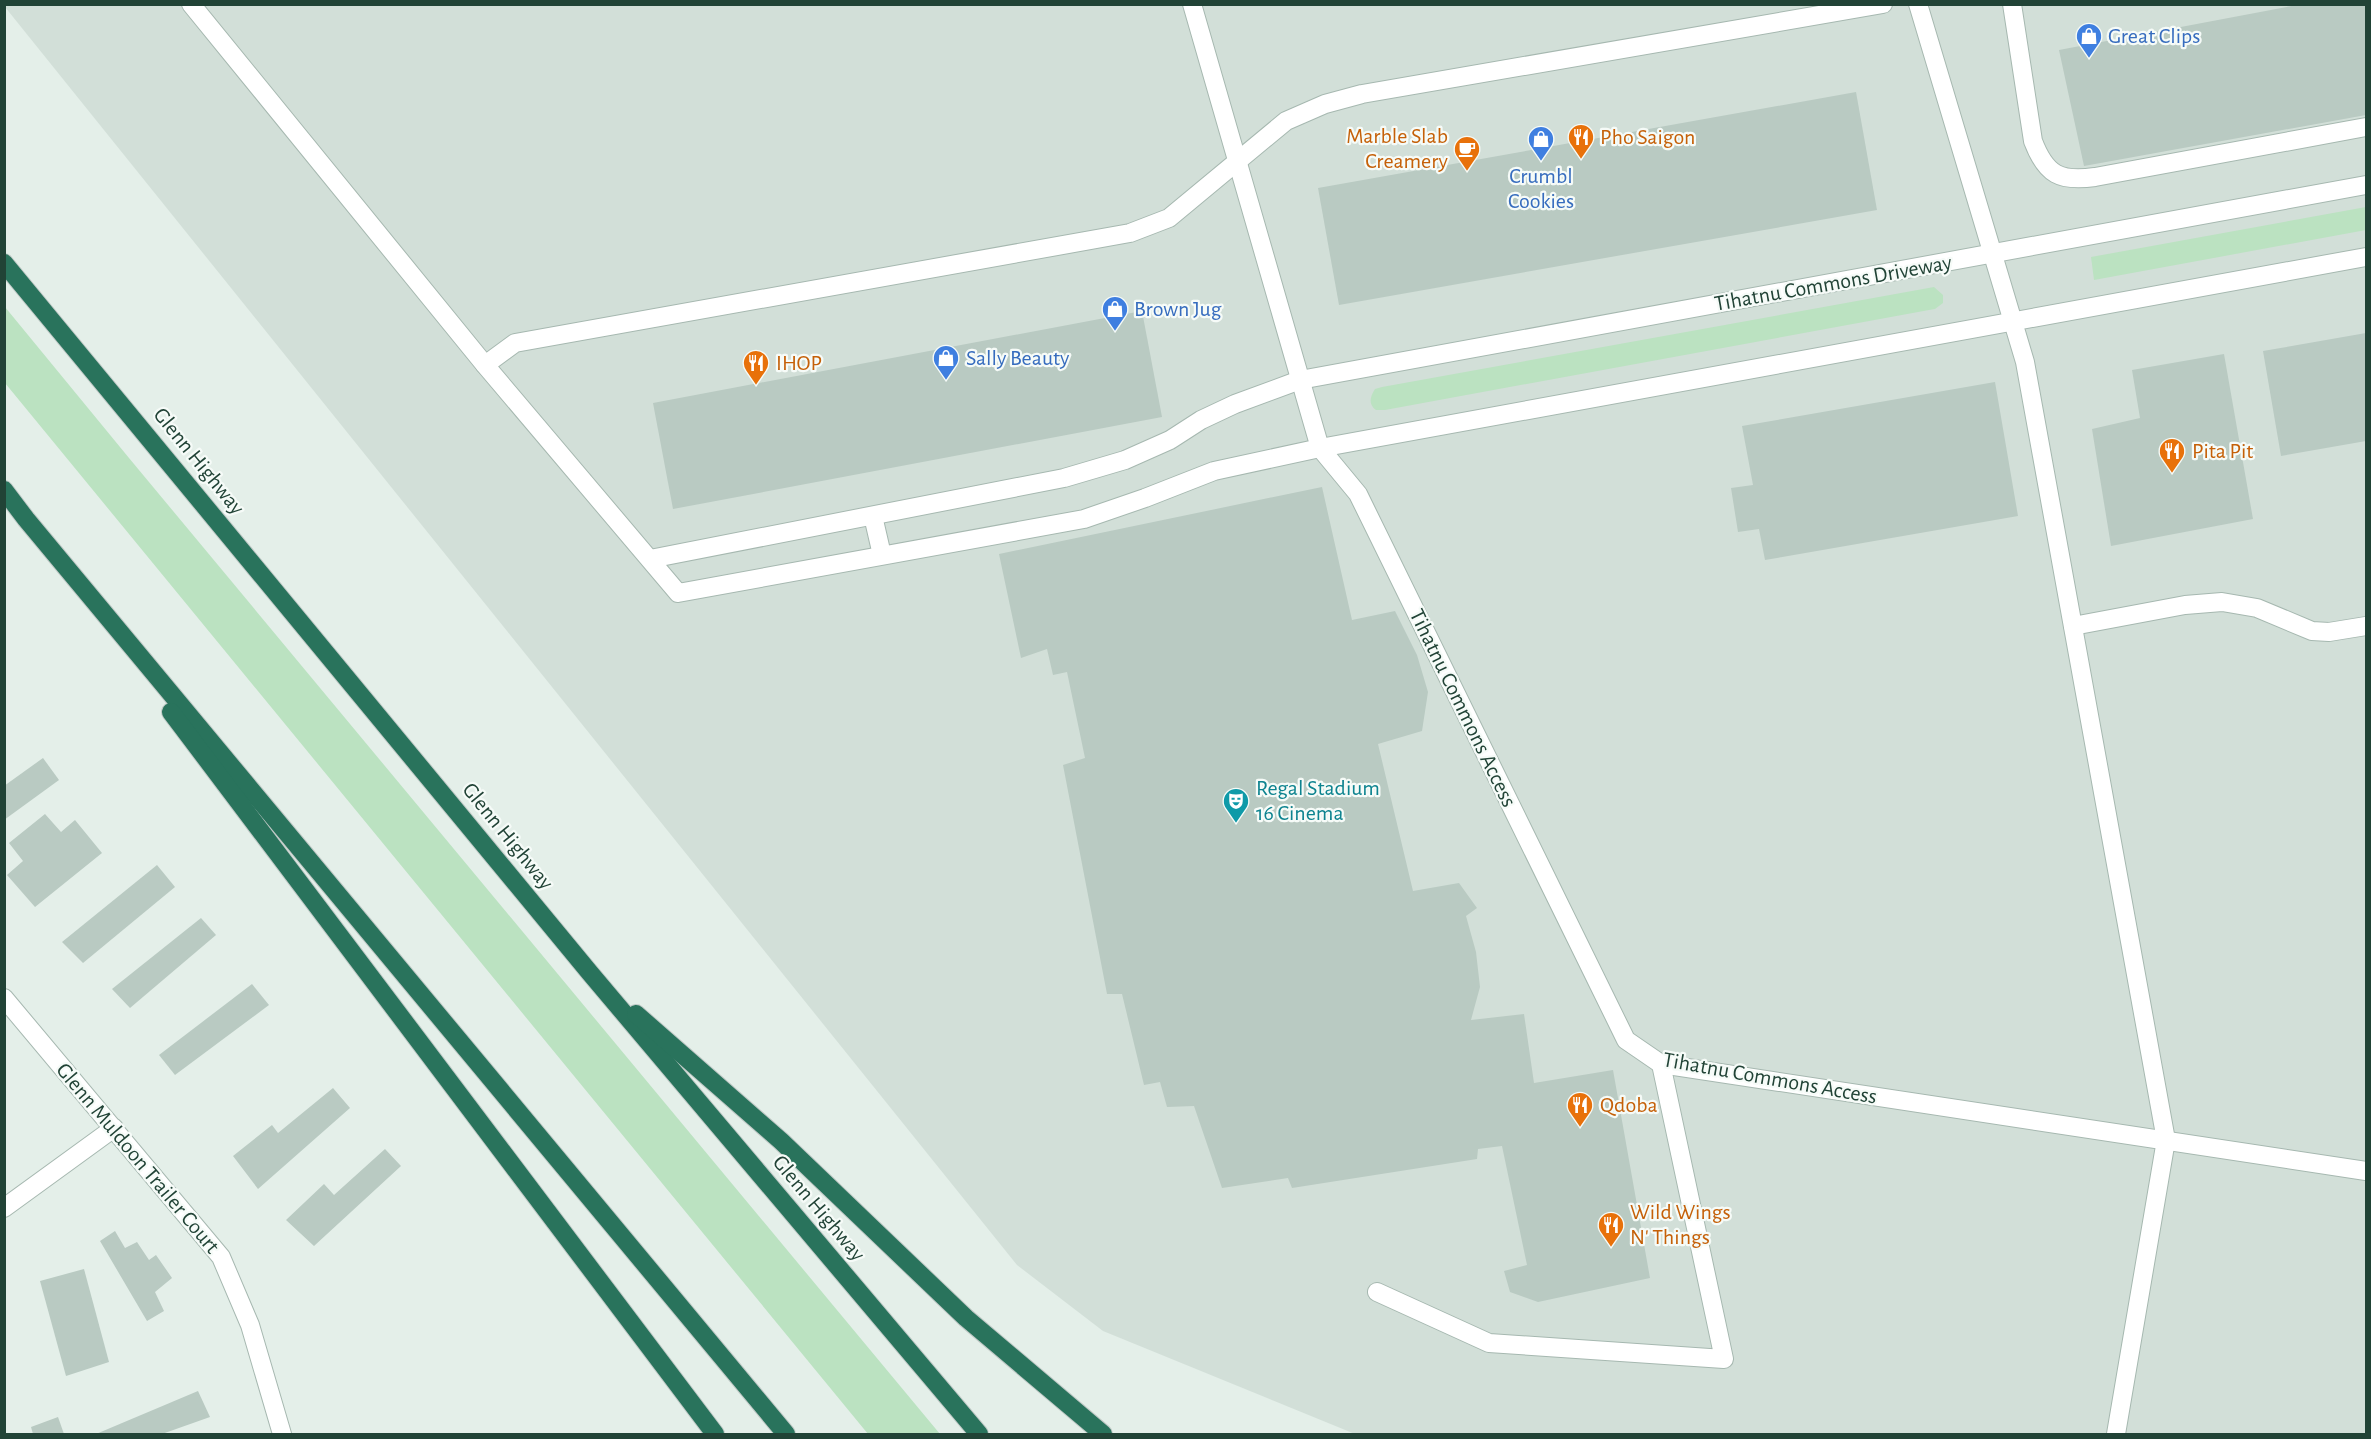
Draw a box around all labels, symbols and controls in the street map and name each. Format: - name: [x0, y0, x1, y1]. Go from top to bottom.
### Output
- shop icon: Great Clips: [2074, 21, 2104, 59]
- place label: Great Clips: [2108, 25, 2200, 47]
- restaurant icon: Pho Saigon: [1566, 122, 1596, 160]
- shop icon: Crumbl Cookies: [1526, 124, 1556, 162]
- place label: Marble Slab Creamery: [1346, 125, 1449, 172]
- place label: Pho Saigon: [1600, 126, 1695, 148]
- cafe icon: Marble Slab Creamery: [1452, 134, 1482, 172]
- place label: Crumbl Cookies: [1508, 165, 1574, 212]
- street label: Tihatnu Commons Driveway: [1713, 251, 1954, 315]
- shop icon: Brown Jug: [1100, 294, 1130, 332]
- place label: Brown Jug: [1134, 298, 1222, 320]
- shop icon: Sally Beauty: [931, 343, 961, 381]
- place label: Sally Beauty: [966, 347, 1070, 369]
- restaurant icon: IHOP: [741, 348, 771, 386]
- place label: IHOP: [776, 352, 822, 374]
- street label: Glenn Highway: [149, 403, 249, 519]
- restaurant icon: Pita Pit: [2157, 436, 2187, 474]
- place label: Pita Pit: [2192, 440, 2253, 462]
- street label: Tihatnu Commons Access: [1406, 606, 1520, 810]
- place label: Regal Stadium 16 Cinema: [1256, 777, 1380, 824]
- street label: Glenn Highway: [458, 778, 558, 894]
- theatre icon: Regal Stadium 16 Cinema: [1221, 786, 1251, 824]
- street label: Tihatnu Commons Access: [1661, 1048, 1879, 1108]
- street label: Glenn Muldoon Trailer Court: [52, 1059, 224, 1257]
- restaurant icon: Qdoba: [1565, 1090, 1595, 1128]
- place label: Qdoba: [1600, 1094, 1658, 1116]
- street label: Glenn Highway: [769, 1151, 870, 1266]
- place label: Wild Wings N' Things: [1630, 1201, 1731, 1248]
- restaurant icon: Wild Wings N' Things: [1596, 1210, 1626, 1248]

